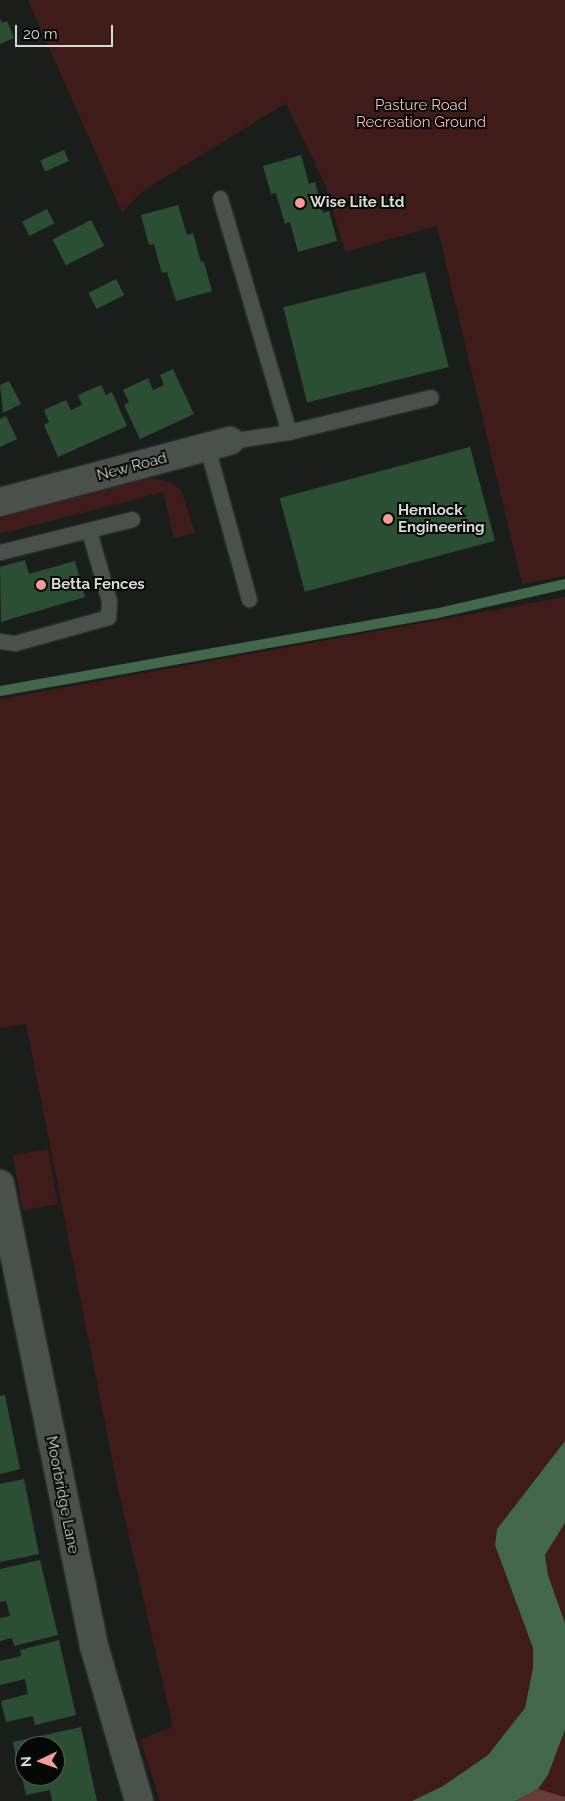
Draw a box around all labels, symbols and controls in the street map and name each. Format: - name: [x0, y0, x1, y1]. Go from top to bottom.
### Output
- scale bar: [18, 15, 115, 47]
- text: 20 m: [23, 25, 58, 43]
- park label: Pasture Road Recreation Ground: [356, 96, 486, 131]
- place label: Wise Lite Ltd: [310, 194, 404, 212]
- marker: Wise Lite Ltd: [294, 197, 306, 209]
- street label: New Road: [95, 449, 169, 485]
- place label: Hemlock Engineering: [398, 501, 485, 536]
- marker: Hemlock Engineering: [382, 513, 394, 525]
- place label: Betta Fences: [51, 576, 145, 594]
- marker: Betta Fences: [35, 579, 47, 591]
- street label: Moorbridge Lane: [42, 1435, 82, 1555]
- north arrow: [15, 1736, 65, 1786]
- text: N: [18, 1756, 34, 1767]

